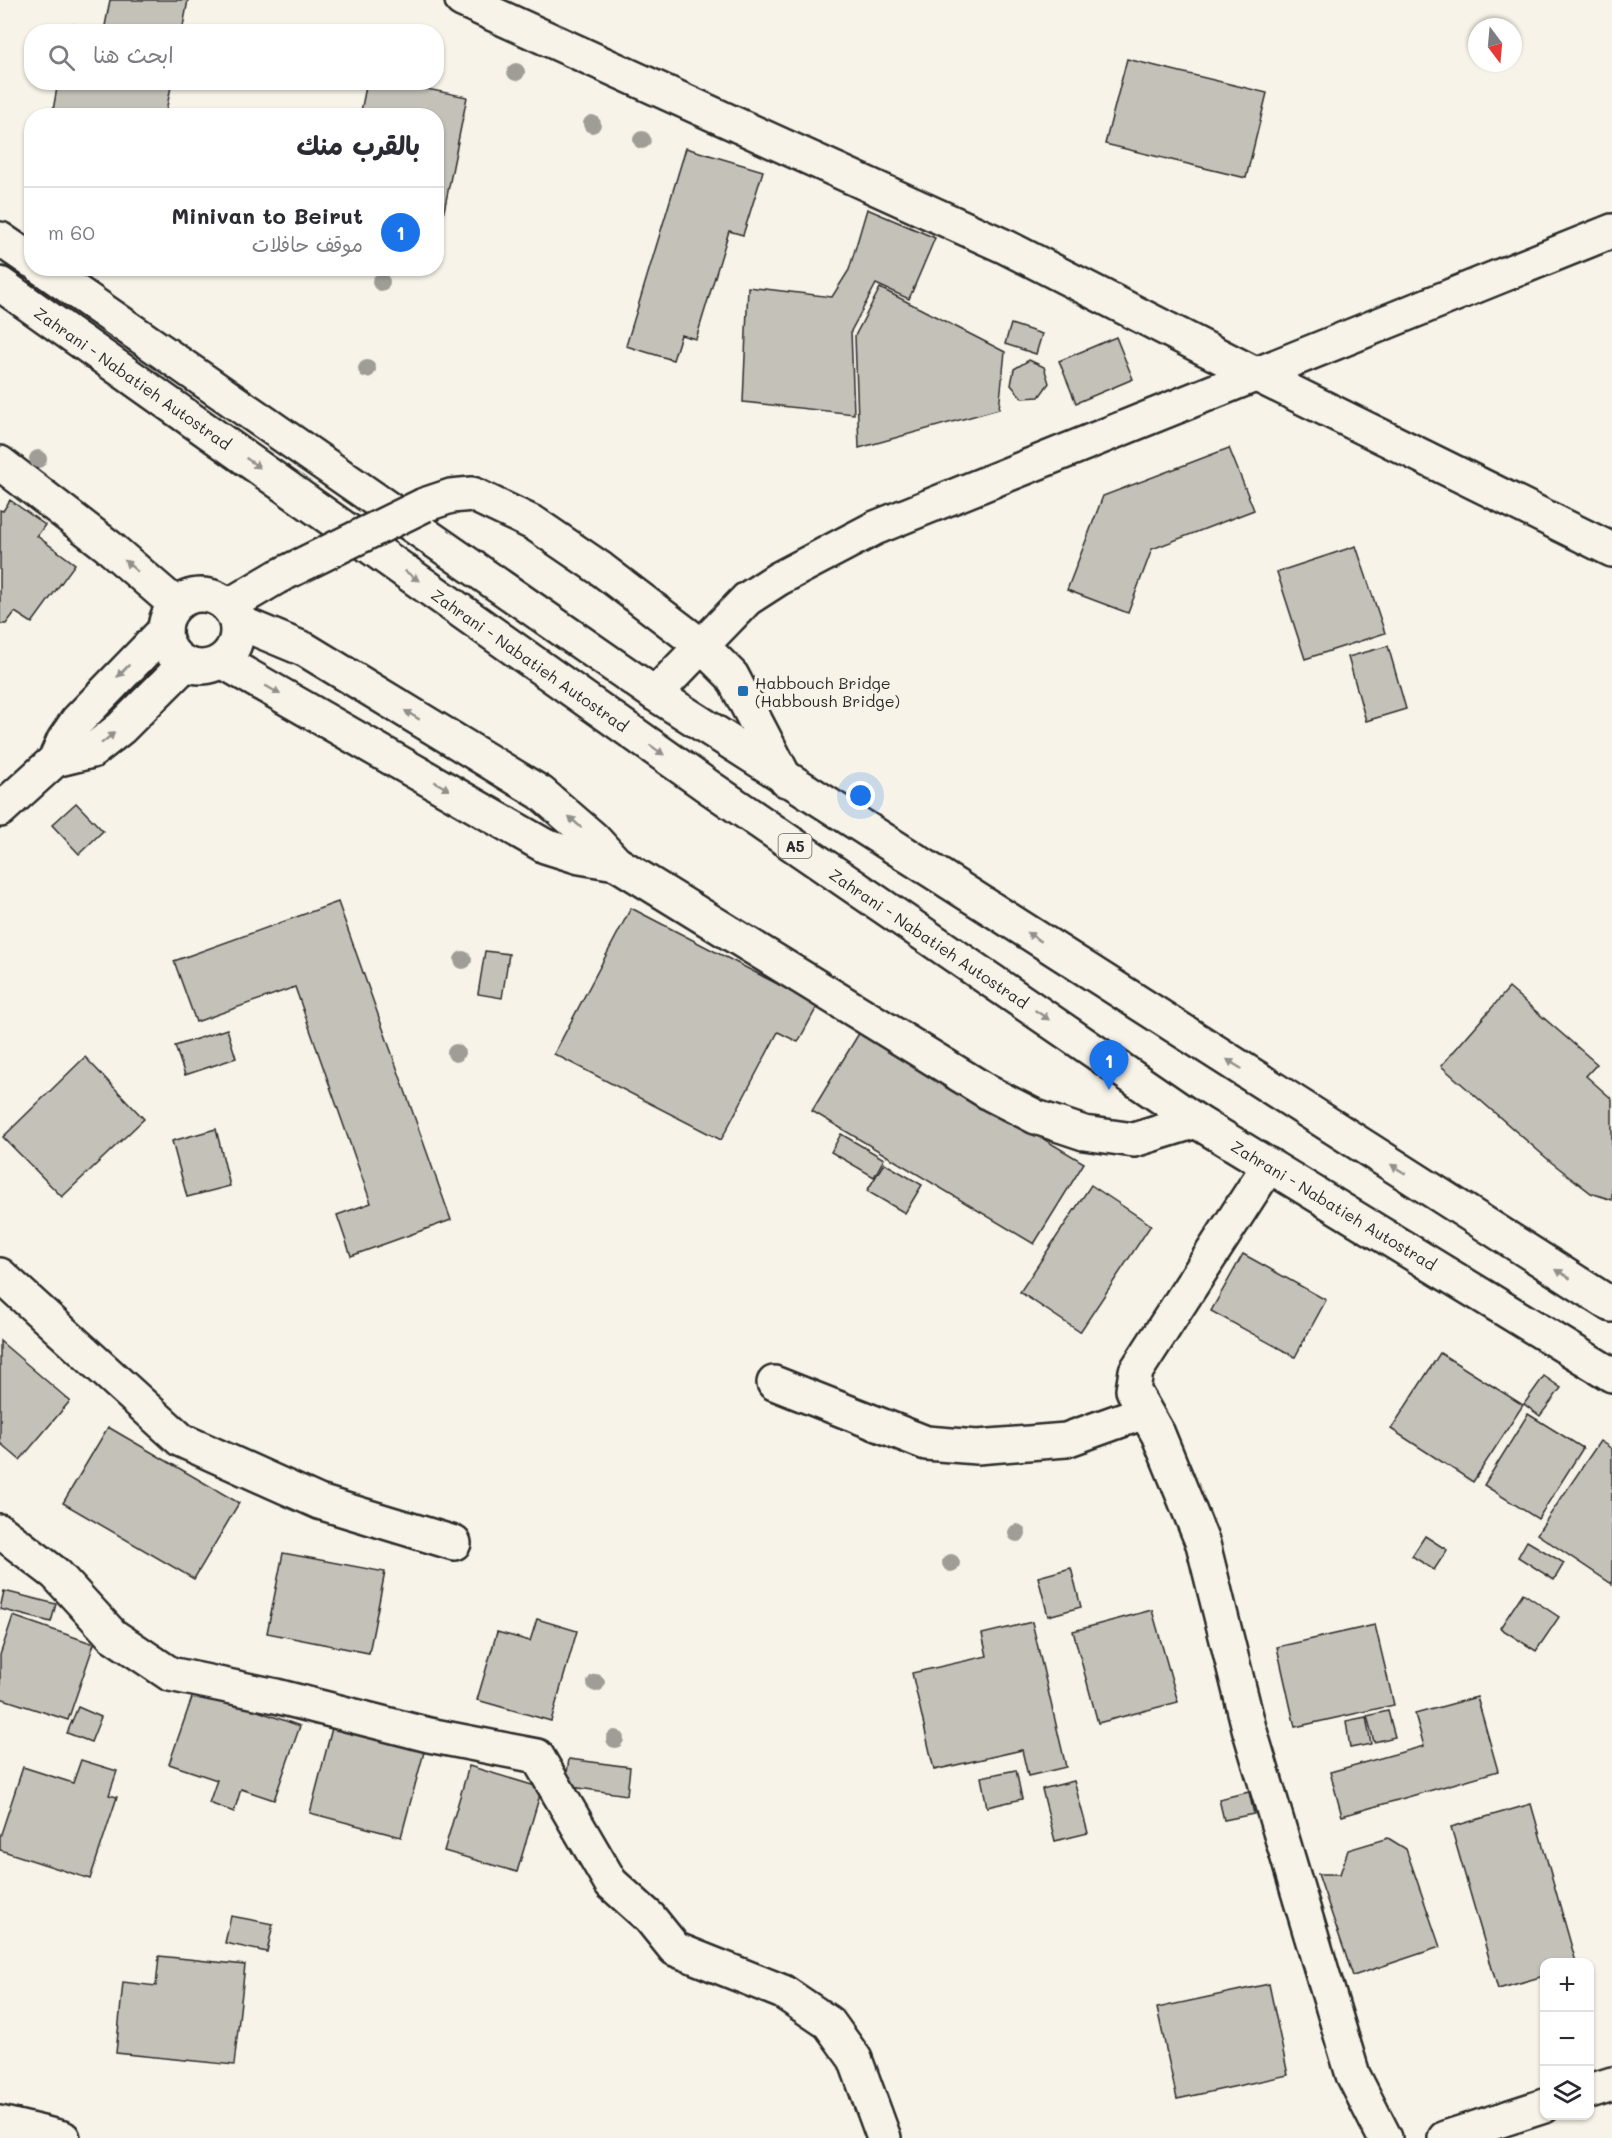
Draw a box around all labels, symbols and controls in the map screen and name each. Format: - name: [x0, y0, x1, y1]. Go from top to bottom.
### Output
- north arrow: [1468, 18, 1522, 72]
- search box: [24, 24, 444, 90]
- text: ابحث هنا: [93, 40, 174, 69]
- icon: search: [45, 41, 78, 74]
- text: بالقرب منك: [297, 128, 420, 162]
- text: Minivan to Beirut: [171, 201, 363, 230]
- text: 60 m: [48, 219, 95, 245]
- text: 1: [396, 219, 405, 245]
- text: موقف حافلات: [252, 231, 363, 257]
- street label: Zahrani - Nabatieh Autostrad: [30, 302, 236, 454]
- one-way arrow: [246, 457, 261, 469]
- one-way arrow: [124, 560, 139, 573]
- one-way arrow: [404, 570, 420, 582]
- street label: Zahrani - Nabatieh Autostrad: [427, 584, 633, 736]
- one-way arrow: [116, 664, 131, 678]
- place label: Habbouch Bridge (Habboush Bridge): [755, 672, 900, 711]
- marker: Habbouch Bridge (Habboush Bridge): [736, 684, 750, 698]
- one-way arrow: [264, 685, 281, 695]
- one-way arrow: [404, 709, 420, 720]
- one-way arrow: [100, 731, 116, 744]
- one-way arrow: [648, 744, 664, 756]
- one-way arrow: [434, 781, 450, 792]
- your location: [846, 781, 875, 810]
- one-way arrow: [567, 815, 582, 829]
- road number: A5: [778, 834, 812, 858]
- street label: Zahrani - Nabatieh Autostrad: [825, 863, 1033, 1013]
- one-way arrow: [1026, 932, 1042, 943]
- one-way arrow: [1034, 1009, 1050, 1021]
- pin: 1: [1090, 1040, 1128, 1090]
- one-way arrow: [1226, 1059, 1242, 1070]
- street label: Zahrani - Nabatieh Autostrad: [1228, 1135, 1440, 1275]
- one-way arrow: [1390, 1164, 1406, 1175]
- one-way arrow: [1555, 1269, 1571, 1280]
- map controls: [1540, 1958, 1594, 2120]
- button: +: [1540, 1958, 1594, 2012]
- button: −: [1540, 2012, 1594, 2066]
- button: layers: [1540, 2066, 1594, 2120]

